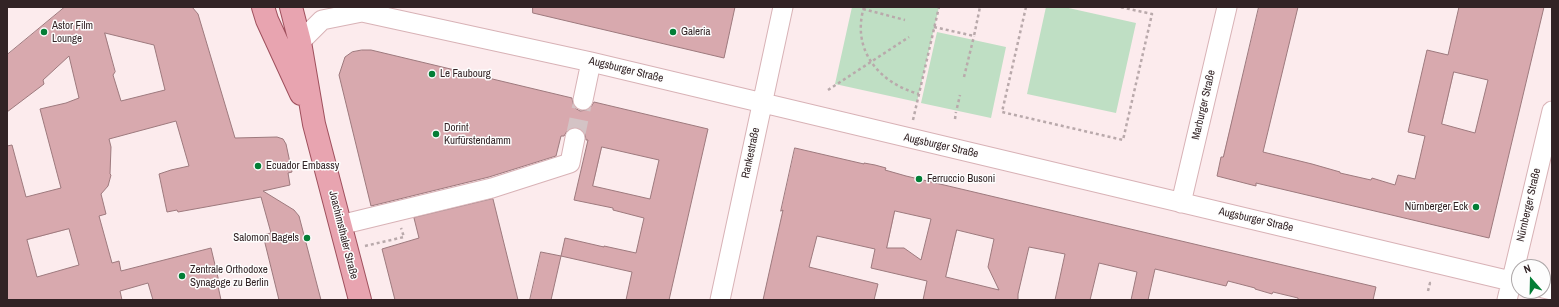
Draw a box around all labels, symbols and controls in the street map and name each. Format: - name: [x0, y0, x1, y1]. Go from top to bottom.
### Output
- place label: Astor Film Lounge: [52, 19, 93, 45]
- place label: Galeria: [681, 25, 711, 39]
- marker: Astor Film Lounge: [39, 27, 49, 37]
- marker: Galeria: [668, 27, 678, 37]
- street label: Augsburger Straße: [587, 54, 665, 86]
- place label: Le Faubourg: [440, 67, 491, 81]
- marker: Le Faubourg: [427, 69, 437, 79]
- street label: Marburger Straße: [1190, 69, 1218, 141]
- place label: Dorint Kurfürstendamm: [444, 121, 511, 147]
- street label: Rankestraße: [739, 126, 763, 180]
- marker: Dorint Kurfürstendamm: [431, 129, 441, 139]
- street label: Augsburger Straße: [902, 131, 980, 161]
- place label: Ecuador Embassy: [266, 159, 339, 173]
- marker: Ecuador Embassy: [253, 161, 263, 171]
- street label: Nürnberger Straße: [1514, 167, 1544, 243]
- place label: Ferruccio Busoni: [927, 172, 995, 186]
- marker: Ferruccio Busoni: [914, 174, 924, 184]
- street label: Joachimsthaler Straße: [326, 189, 360, 281]
- place label: Nürnberger Eck: [1405, 200, 1468, 214]
- marker: Nürnberger Eck: [1471, 202, 1481, 212]
- street label: Augsburger Straße: [1217, 205, 1295, 235]
- place label: Salomon Bagels: [233, 231, 299, 245]
- marker: Salomon Bagels: [302, 233, 312, 243]
- north arrow: [1511, 259, 1551, 299]
- text: N: [1522, 261, 1533, 276]
- place label: Zentrale Orthodoxe Synagoge zu Berlin: [190, 263, 269, 289]
- marker: Zentrale Orthodoxe Synagoge zu Berlin: [177, 271, 187, 281]

